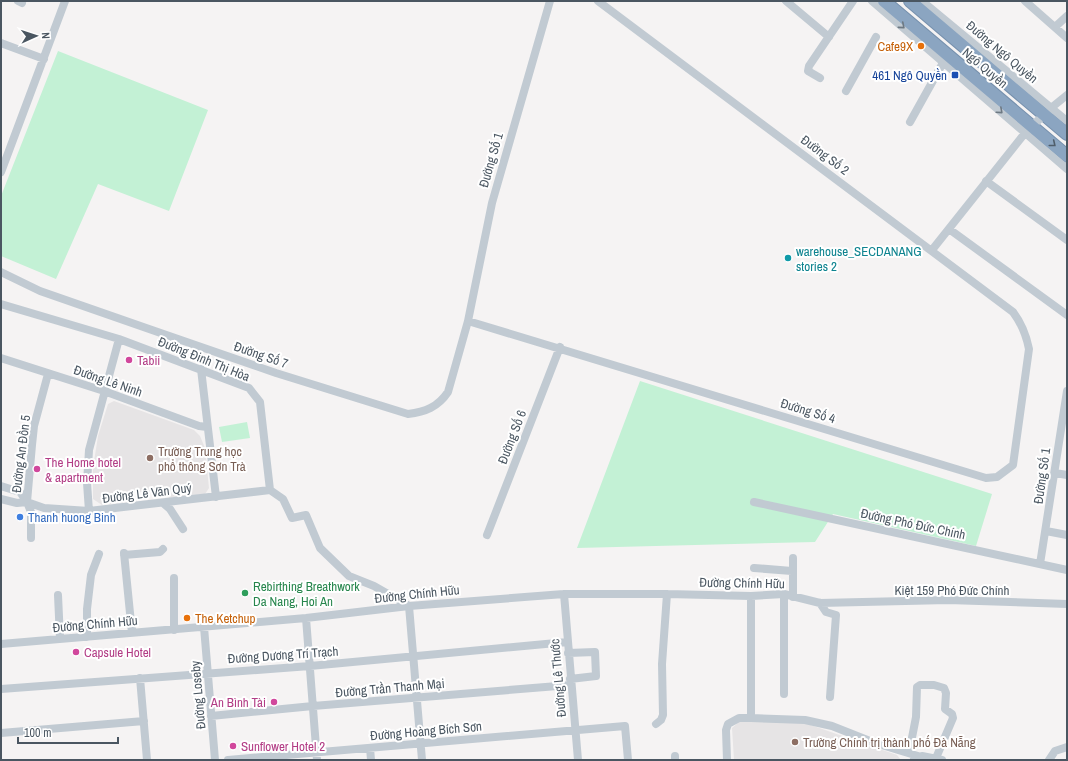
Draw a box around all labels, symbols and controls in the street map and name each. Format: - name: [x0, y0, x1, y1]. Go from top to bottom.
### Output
- north arrow: [16, 16, 56, 56]
- street label: Đường Ngô Quyền: [963, 18, 1041, 86]
- one-way arrow: [897, 21, 904, 28]
- text: N: [39, 32, 53, 39]
- place label: Cafe9X: [877, 38, 914, 55]
- marker: Cafe9X: [916, 41, 926, 51]
- street label: Ngô Quyền: [959, 45, 1011, 91]
- place label: 461 Ngô Quyền: [872, 67, 947, 84]
- marker: 461 Ngô Quyền: [950, 70, 960, 80]
- one-way arrow: [995, 106, 1003, 114]
- street label: Đường Số 1: [475, 131, 507, 189]
- street label: Đường Số 2: [797, 131, 853, 179]
- one-way arrow: [1048, 139, 1056, 146]
- place label: warehouse_SECDANANG stories 2: [796, 243, 922, 275]
- marker: warehouse_SECDANANG stories 2: [783, 253, 793, 263]
- street label: Đường Đinh Thị Hòa: [156, 333, 252, 385]
- street label: Đường Số 7: [232, 338, 290, 372]
- place label: Tabii: [137, 352, 160, 369]
- marker: Tabii: [124, 355, 134, 365]
- street label: Đường Lê Ninh: [71, 361, 145, 401]
- street label: Đường Số 4: [779, 395, 837, 427]
- street label: Đường Số 6: [494, 408, 530, 466]
- street label: Đường An Đồn 5: [8, 414, 34, 494]
- place label: Trường Trung học phổ thông Sơn Trà: [158, 443, 246, 475]
- street label: Đường Số 1: [1030, 447, 1054, 505]
- marker: Trường Trung học phổ thông Sơn Trà: [145, 453, 155, 463]
- place label: The Home hotel & apartment: [45, 454, 121, 486]
- marker: The Home hotel & apartment: [32, 464, 42, 474]
- street label: Đường Lê Văn Quý: [101, 479, 193, 507]
- street label: Đường Phó Đức Chính: [859, 505, 967, 543]
- place label: Thanh huong Binh: [28, 509, 116, 526]
- marker: Thanh huong Binh: [15, 512, 25, 522]
- street label: Đường Chính Hữu: [699, 574, 785, 592]
- place label: Rebirthing Breathwork Da Nang, Hoi An: [253, 578, 360, 610]
- street label: Đường Chính Hữu: [374, 581, 460, 607]
- street label: Kiệt 159 Phó Đức Chính: [895, 582, 1010, 599]
- marker: Rebirthing Breathwork Da Nang, Hoi An: [240, 588, 250, 598]
- place label: The Ketchup: [195, 610, 256, 627]
- street label: Đường Chính Hữu: [52, 612, 138, 636]
- marker: The Ketchup: [182, 613, 192, 623]
- street label: Đường Lê Thước: [546, 638, 570, 718]
- street label: Đường Dương Trí Trạch: [227, 643, 339, 667]
- place label: Capsule Hotel: [84, 644, 151, 661]
- marker: Capsule Hotel: [71, 647, 81, 657]
- street label: Đường Loseby: [186, 659, 209, 730]
- street label: Đường Trần Thanh Mại: [335, 675, 445, 701]
- place label: An Bình Tài: [210, 694, 266, 711]
- marker: An Bình Tài: [269, 697, 279, 707]
- street label: Đường Hoàng Bích Sơn: [369, 718, 483, 744]
- scale bar: [18, 719, 118, 745]
- text: 100 m: [24, 725, 51, 741]
- place label: Trường Chính trị thành phố Đà Nẵng: [803, 734, 976, 751]
- marker: Trường Chính trị thành phố Đà Nẵng: [790, 737, 800, 747]
- place label: Sunflower Hotel 2: [241, 738, 325, 755]
- marker: Sunflower Hotel 2: [228, 741, 238, 751]

